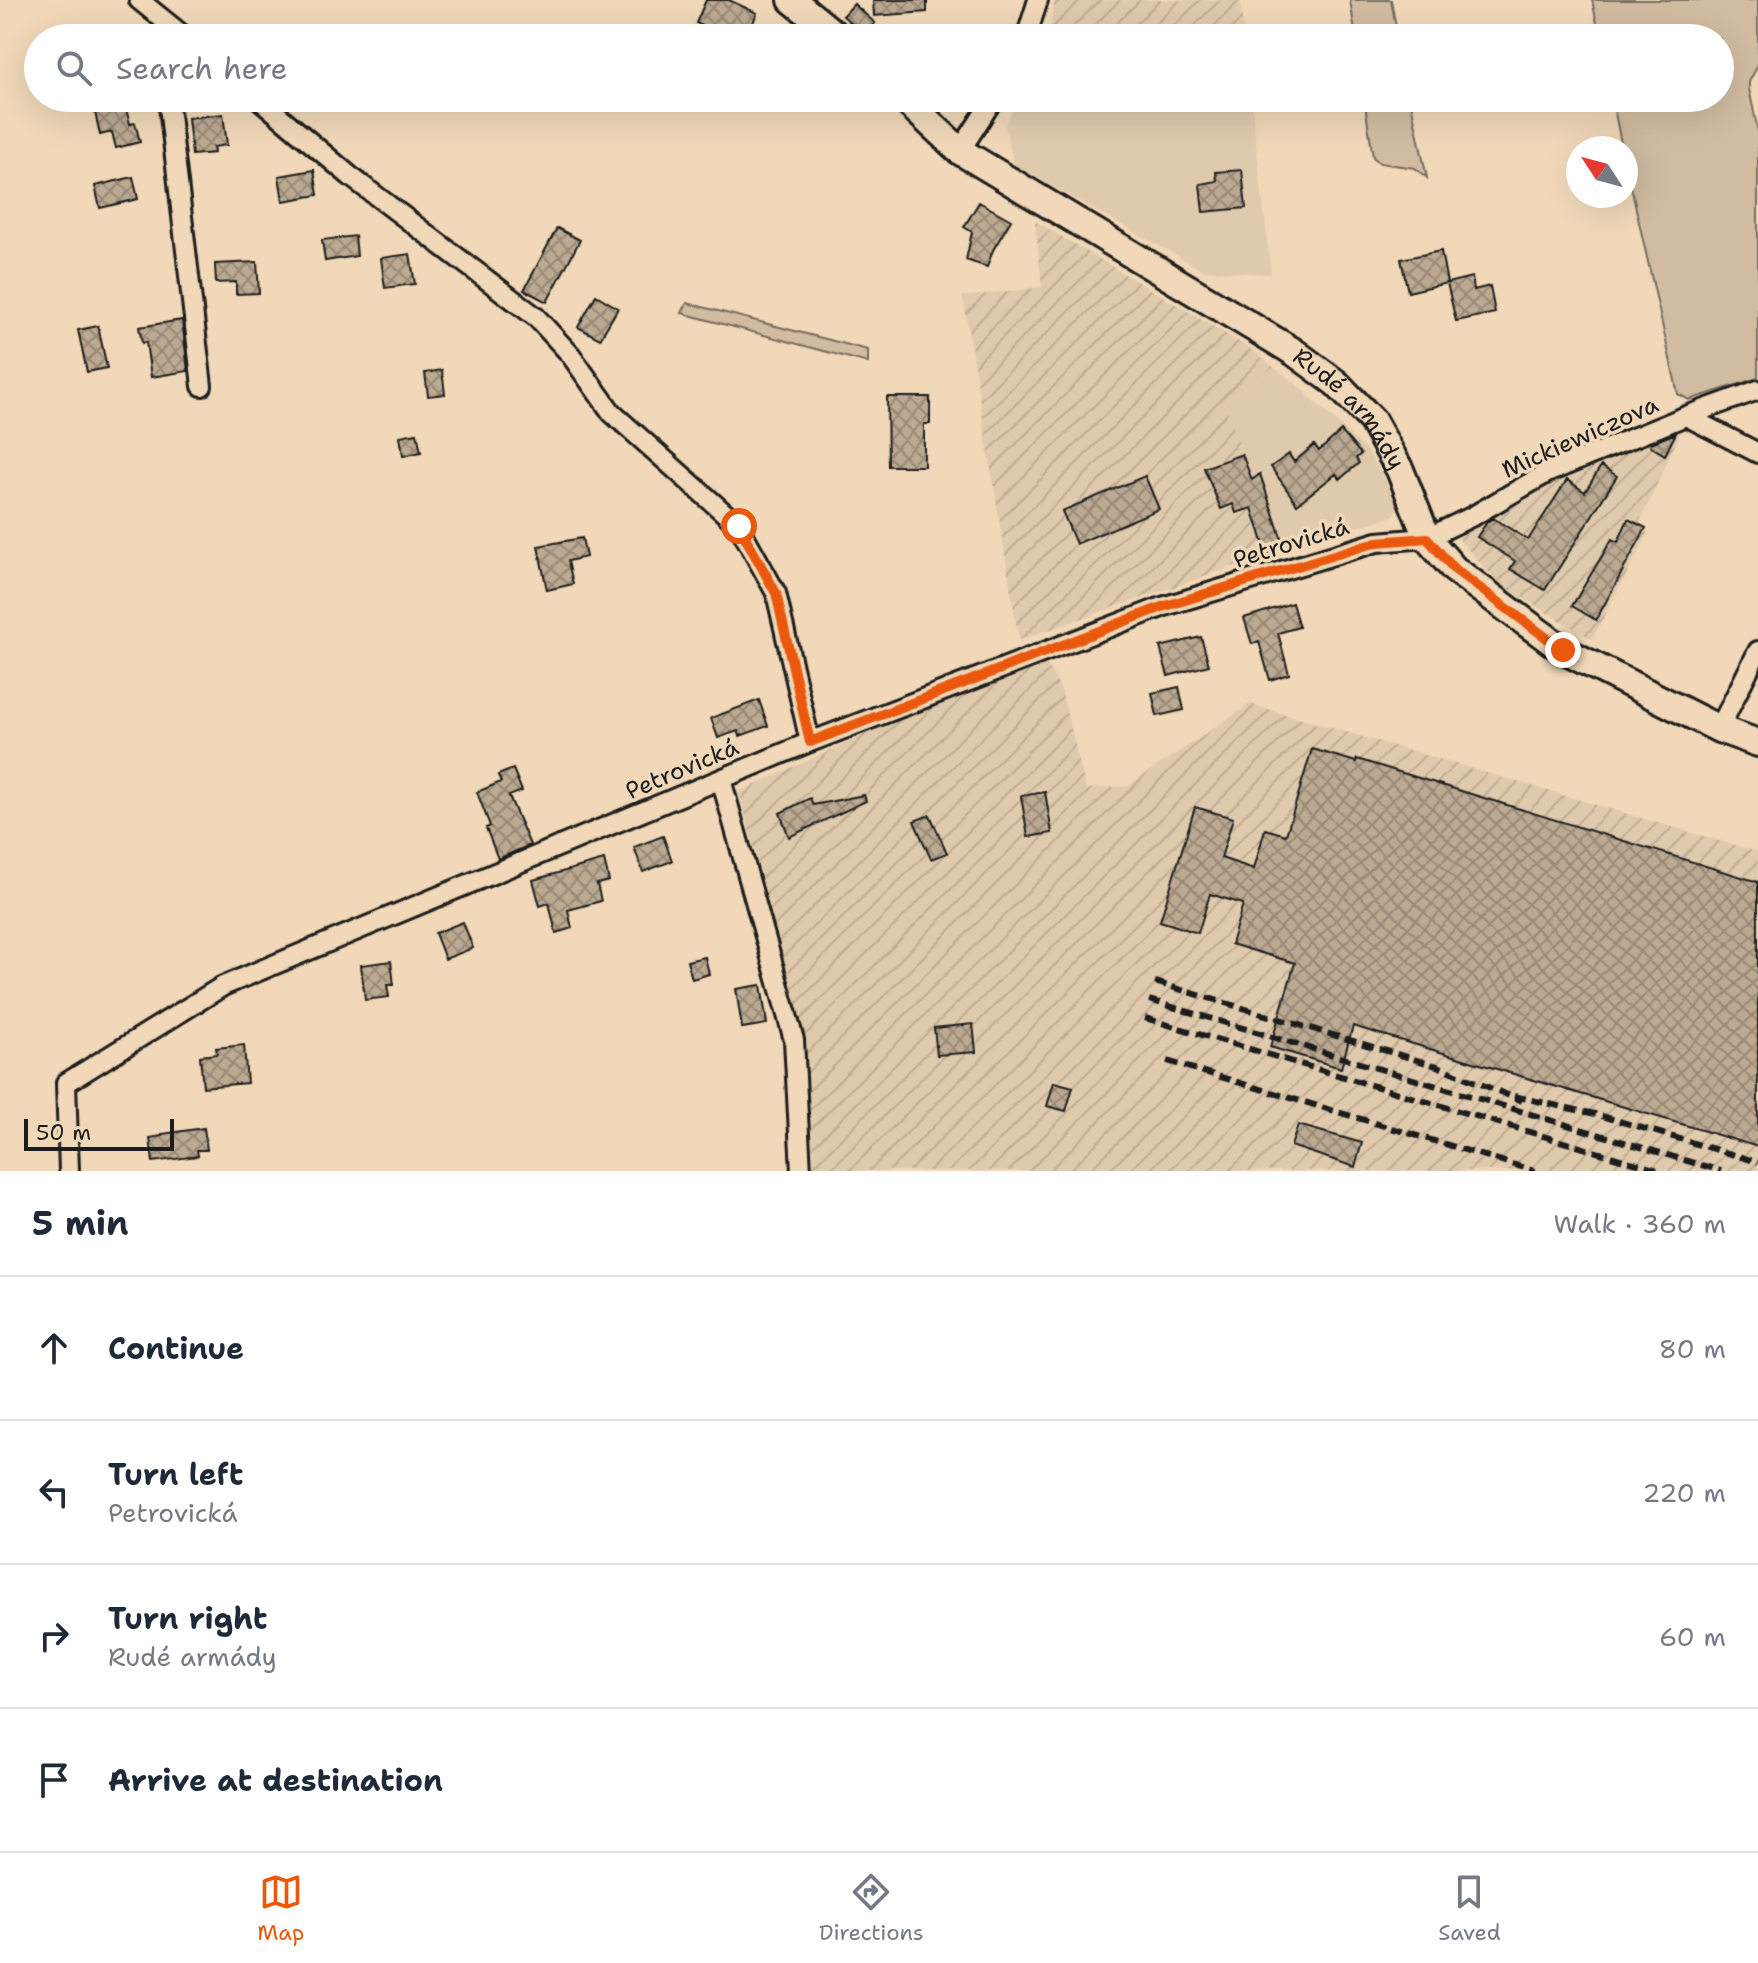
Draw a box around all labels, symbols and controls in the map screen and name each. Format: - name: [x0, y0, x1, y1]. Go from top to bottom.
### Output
- search box: [24, 24, 1734, 112]
- icon: search: [52, 46, 96, 90]
- text: Search here: [116, 48, 287, 89]
- north arrow: [1566, 136, 1638, 208]
- street label: Rudé armády: [1286, 341, 1413, 475]
- street label: Mickiewiczova: [1497, 388, 1663, 486]
- route start: [721, 508, 757, 544]
- street label: Petrovická: [1229, 510, 1353, 576]
- route end: [1545, 632, 1581, 668]
- street label: Petrovická: [621, 731, 743, 807]
- scale bar: [24, 1115, 174, 1151]
- text: 50 m: [36, 1118, 91, 1147]
- text: 5 min: [32, 1200, 129, 1246]
- text: Walk · 360 m: [1554, 1206, 1726, 1241]
- icon: ahead: [32, 1326, 76, 1370]
- text: Continue: [108, 1328, 244, 1369]
- text: 80 m: [1659, 1331, 1726, 1366]
- text: Turn left: [108, 1454, 243, 1495]
- icon: left: [32, 1470, 76, 1514]
- text: 220 m: [1642, 1475, 1726, 1510]
- text: Petrovická: [108, 1495, 238, 1530]
- text: Turn right: [108, 1598, 267, 1639]
- icon: right: [32, 1614, 76, 1658]
- text: 60 m: [1659, 1619, 1726, 1654]
- text: Rudé armády: [108, 1639, 277, 1674]
- icon: arrive: [32, 1758, 76, 1802]
- text: Arrive at destination: [108, 1760, 443, 1801]
- tab: Map: [257, 1870, 304, 1947]
- tab: Directions: [819, 1870, 924, 1947]
- tab: Saved: [1438, 1870, 1501, 1947]

